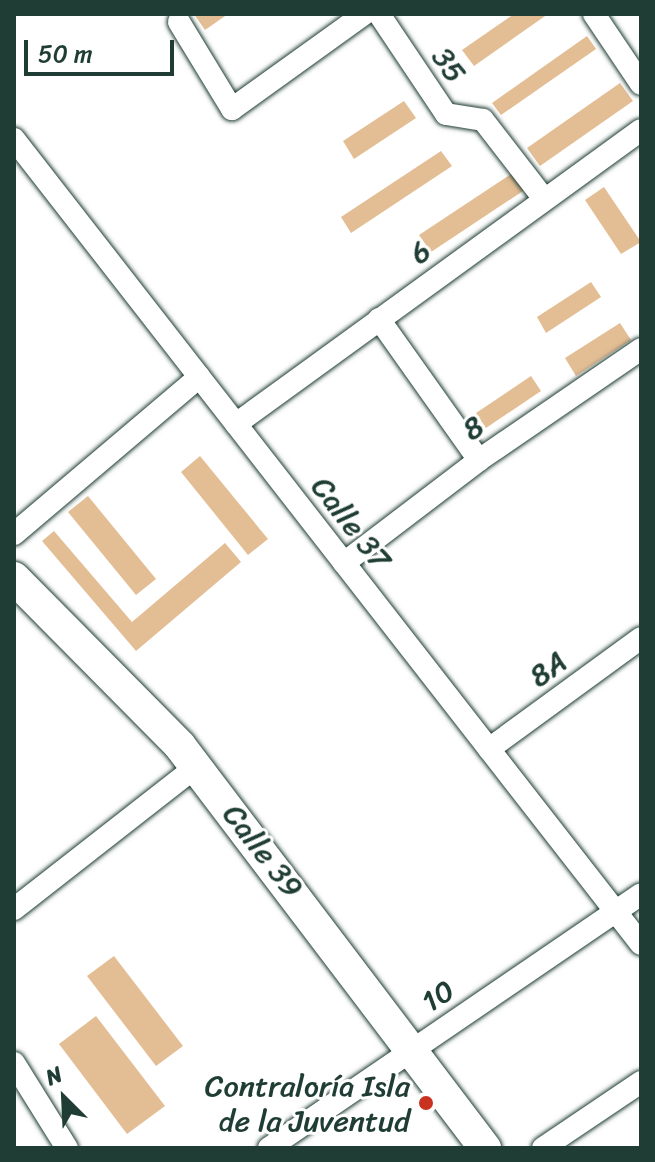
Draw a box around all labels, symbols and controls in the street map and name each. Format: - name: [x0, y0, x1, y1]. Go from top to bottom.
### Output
- scale bar: [28, 24, 178, 74]
- text: 50 m: [38, 33, 93, 75]
- street label: 35: [424, 41, 474, 89]
- street label: 6: [403, 232, 437, 272]
- street label: 8: [455, 408, 491, 448]
- street label: Calle 37: [304, 469, 398, 577]
- street label: 8A: [522, 643, 574, 695]
- street label: Calle 39: [215, 797, 311, 905]
- street label: 10: [415, 972, 461, 1020]
- text: N: [39, 1055, 69, 1097]
- north arrow: [24, 1058, 104, 1138]
- place label: Contraloría Isla de la Juventud: [203, 1068, 410, 1138]
- marker: Contraloría Isla de la Juventud: [417, 1094, 435, 1112]

